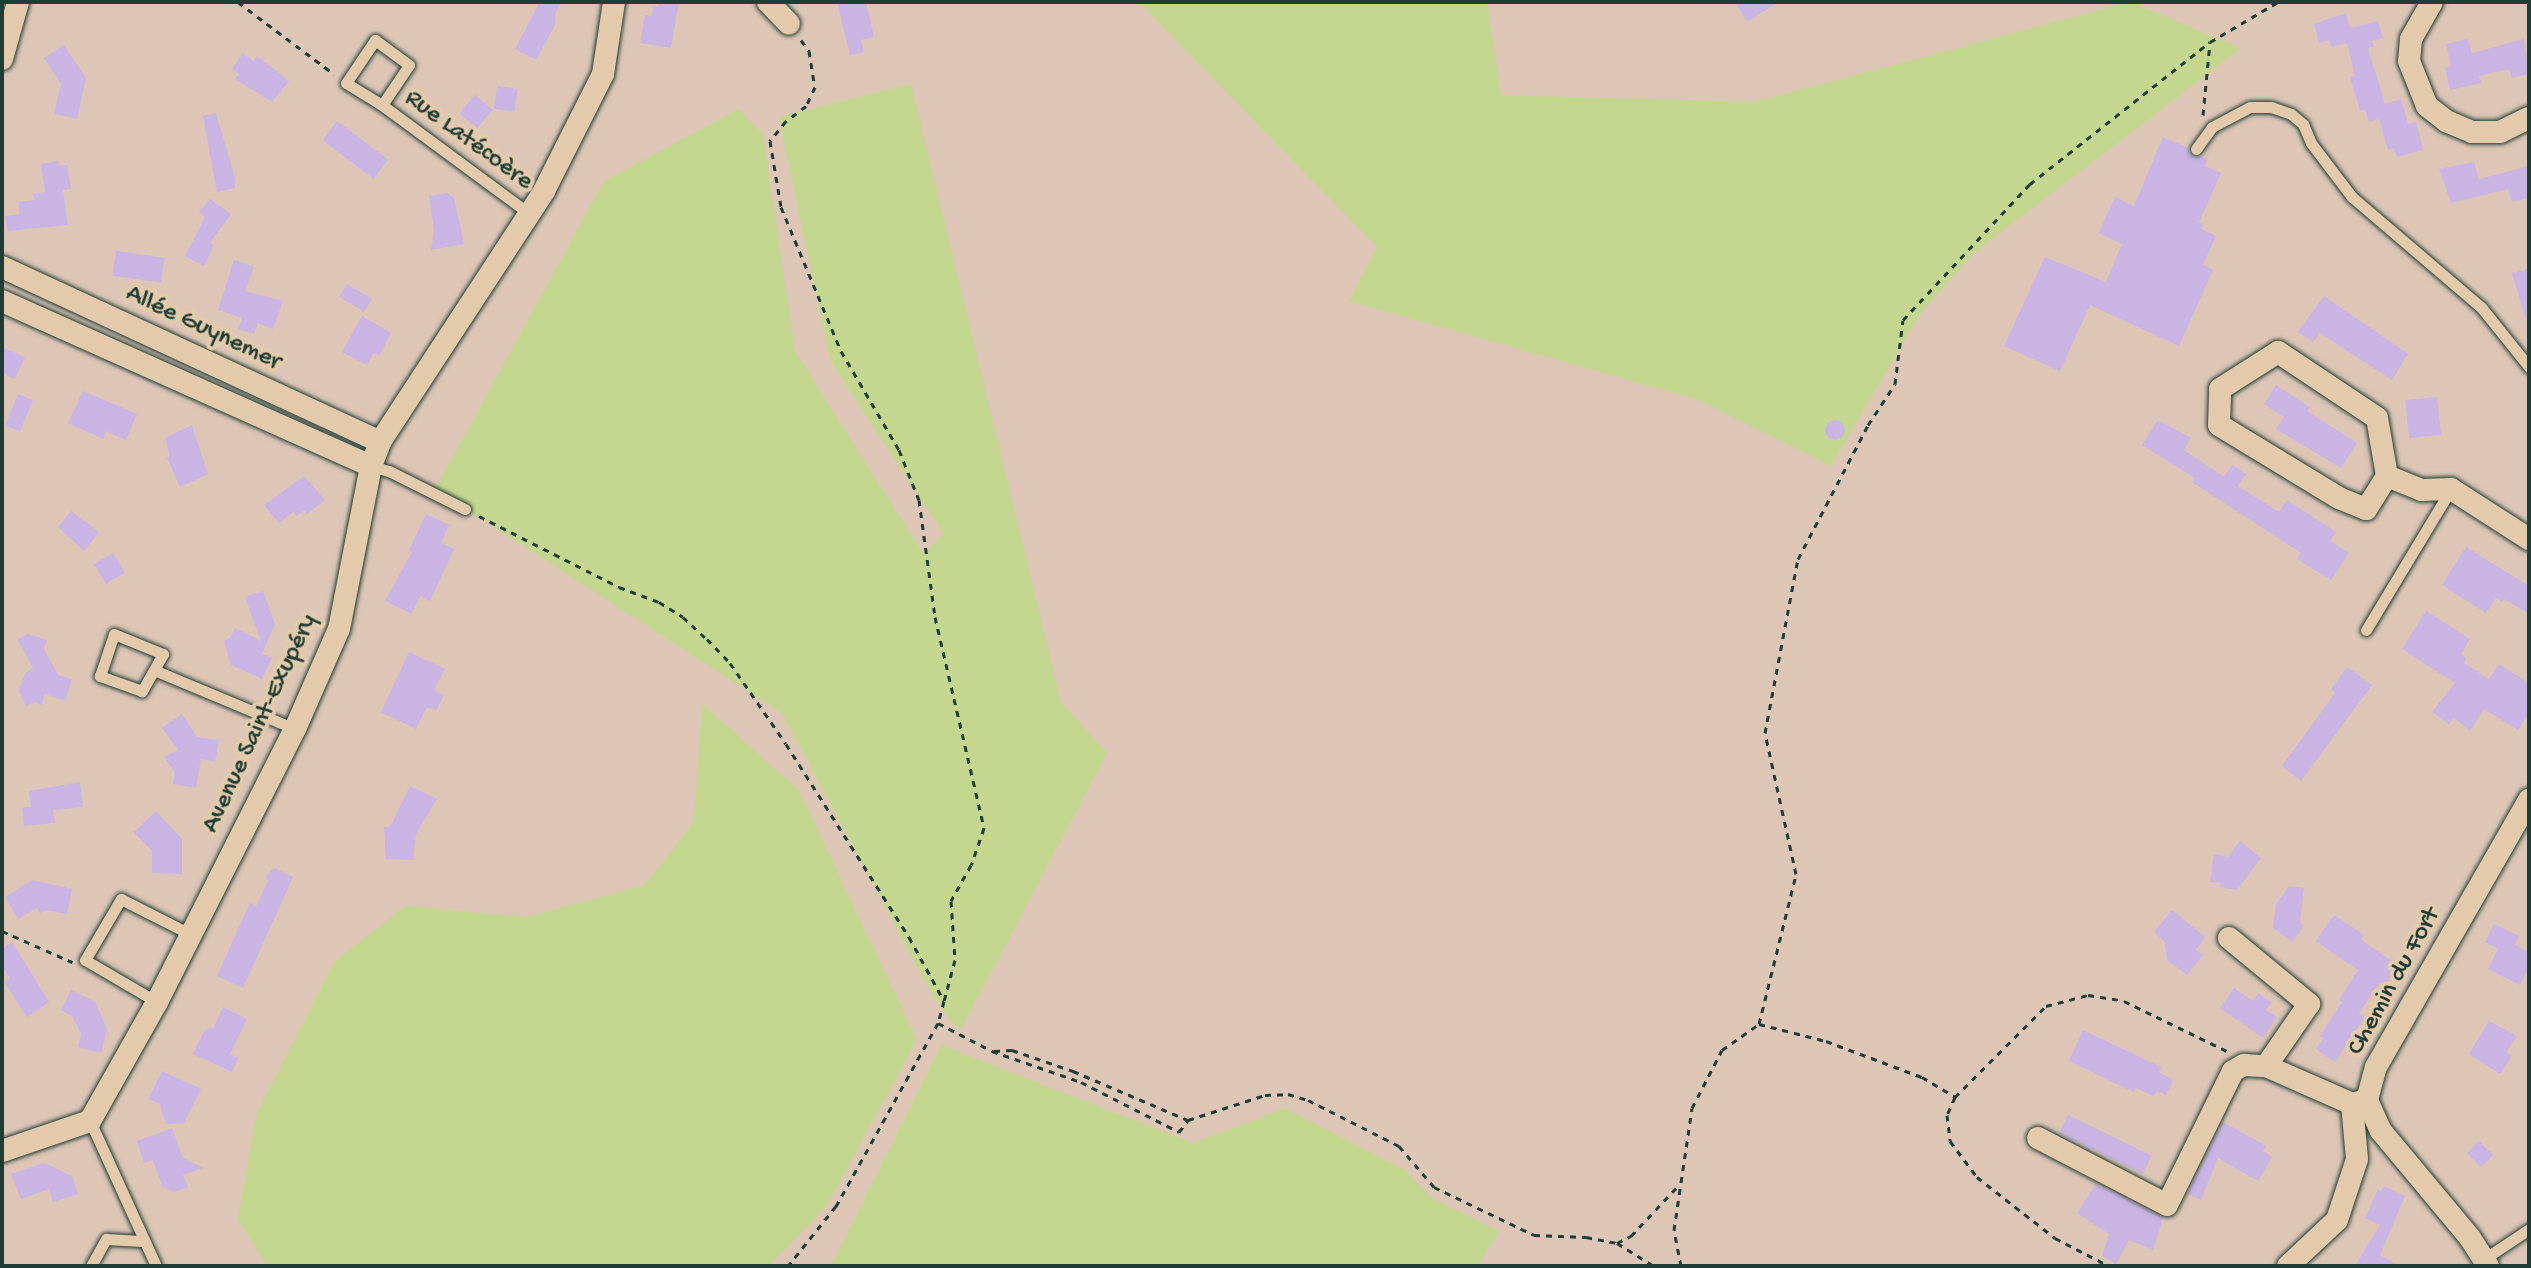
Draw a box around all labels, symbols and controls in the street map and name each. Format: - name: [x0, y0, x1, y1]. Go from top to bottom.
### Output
- street label: Rue Latécoère: [397, 84, 539, 198]
- street label: Allée Guynemer: [120, 279, 286, 379]
- street label: Avenue Saint-Exupéry: [197, 610, 325, 838]
- street label: Chemin du Fort: [2342, 903, 2448, 1061]

